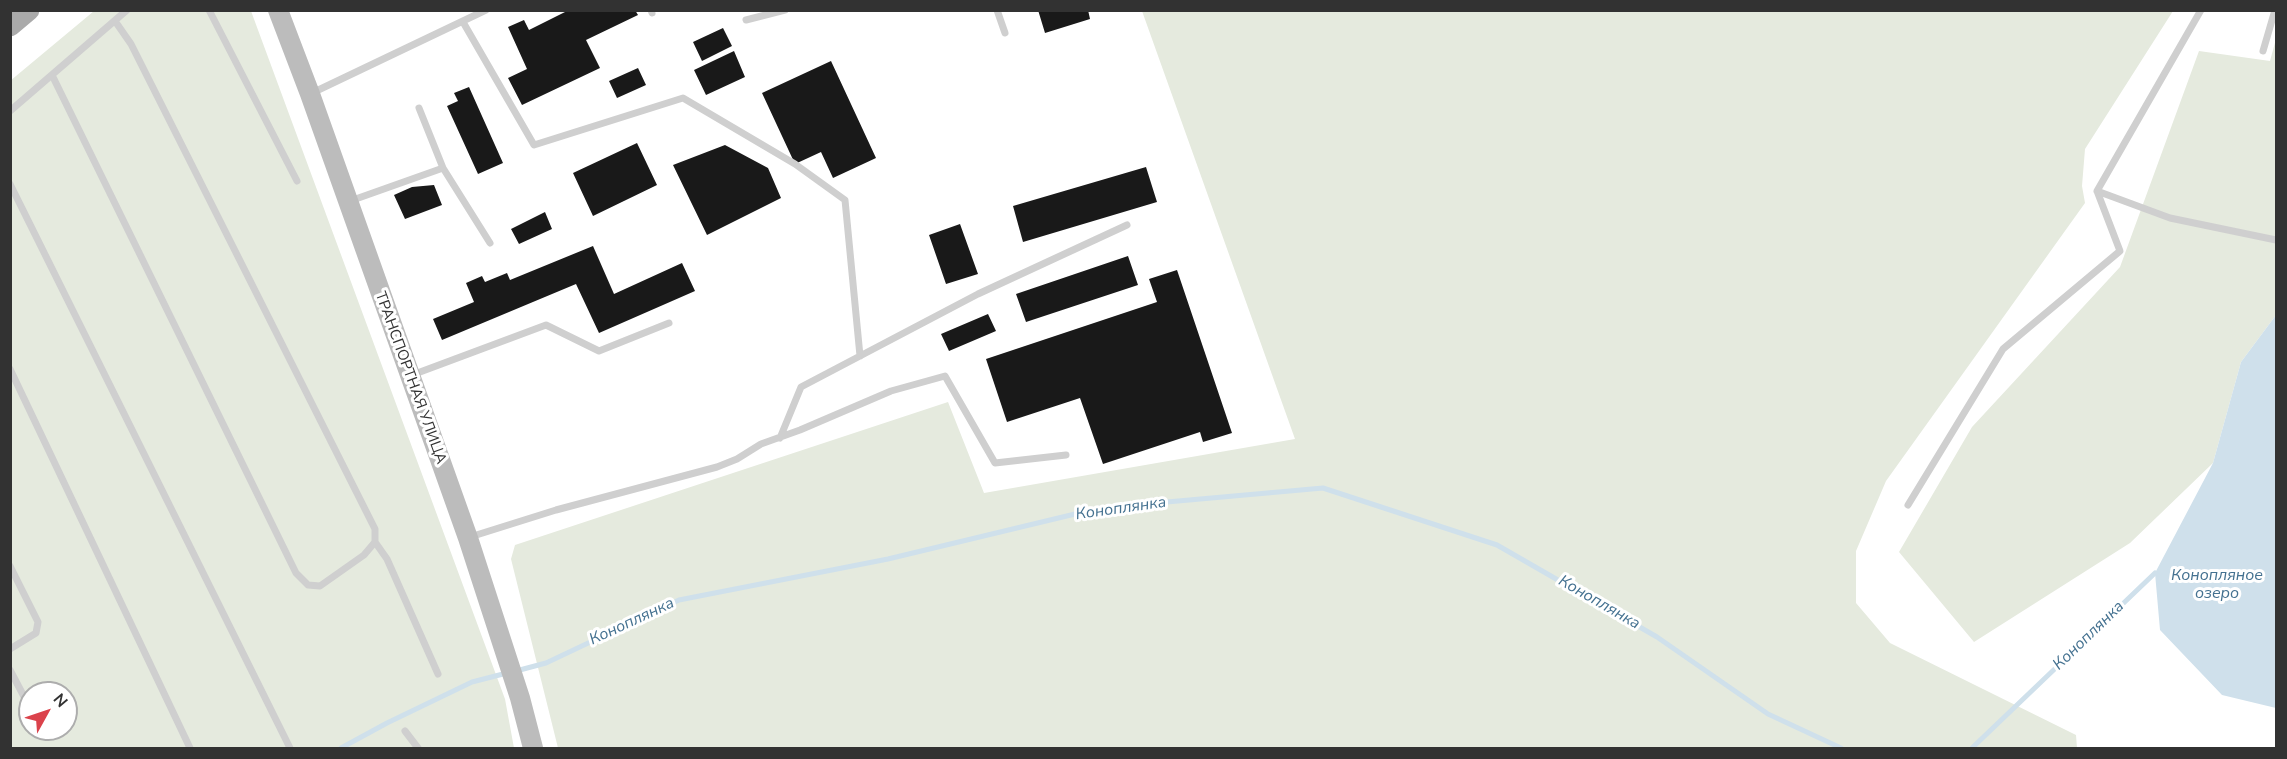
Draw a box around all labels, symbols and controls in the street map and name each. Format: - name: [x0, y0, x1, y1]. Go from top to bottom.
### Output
- street label: ТРАНСПОРТНАЯ УЛИЦА: [370, 289, 450, 467]
- water label: Коноплянка: [1074, 493, 1168, 525]
- water label: Конопляное озеро: [2171, 566, 2263, 604]
- water label: Коноплянка: [1555, 572, 1643, 634]
- water label: Коноплянка: [587, 594, 677, 650]
- water label: Коноплянка: [2050, 597, 2128, 675]
- north arrow: [18, 681, 78, 741]
- text: N: [48, 689, 73, 712]

